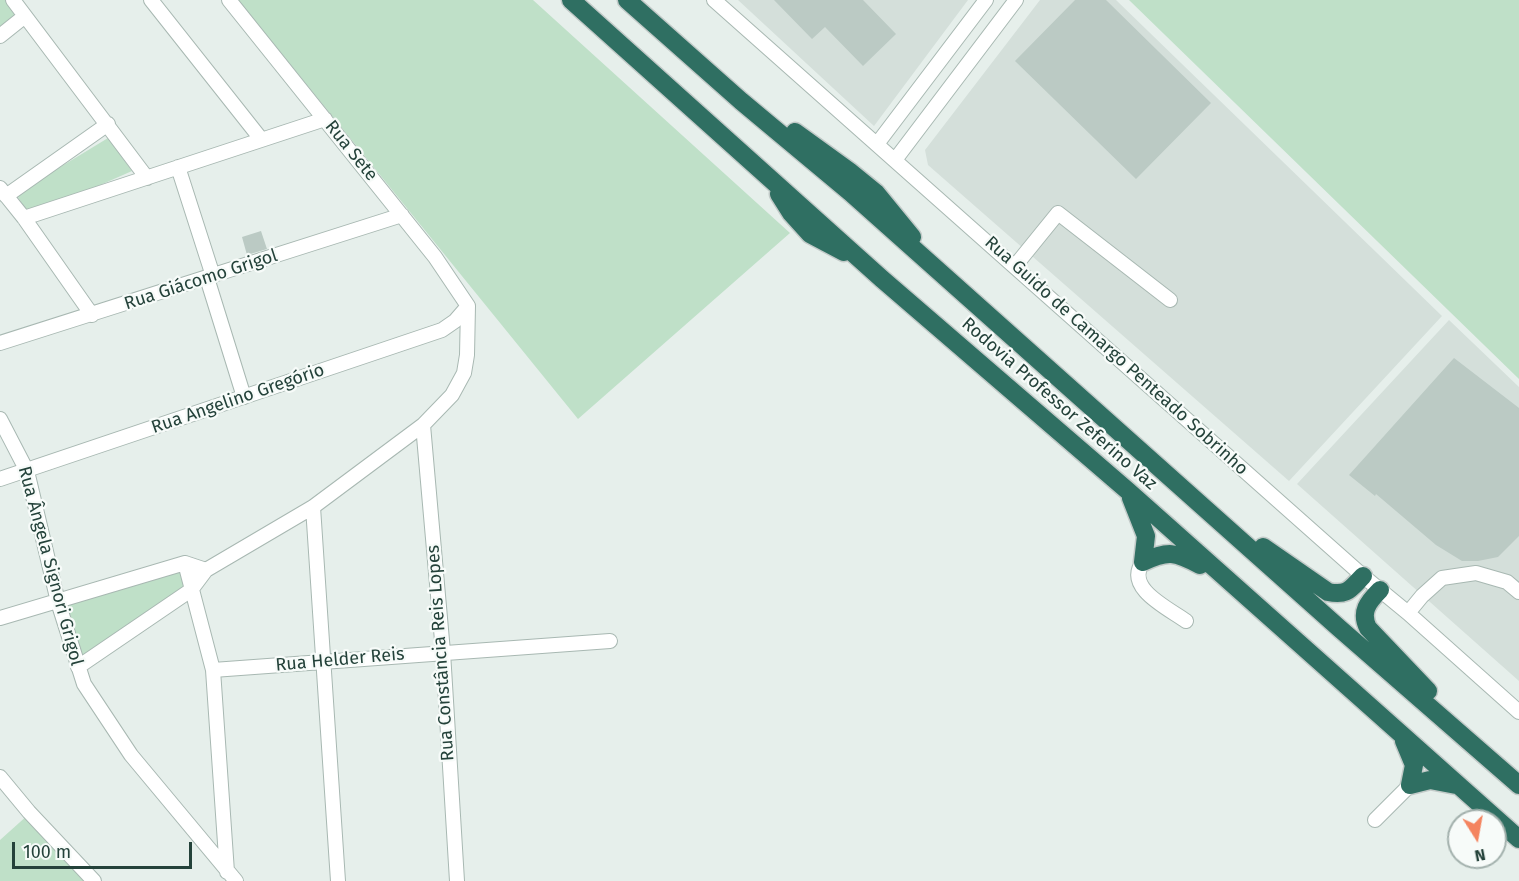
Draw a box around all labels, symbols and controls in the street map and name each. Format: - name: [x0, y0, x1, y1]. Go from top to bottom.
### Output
- street label: Rua Sete: [320, 116, 382, 186]
- street label: Rua Guido de Camargo Penteado Sobrinho: [980, 232, 1252, 480]
- street label: Rua Giácomo Grigol: [122, 245, 280, 315]
- street label: Rodovia Professor Zeferino Vaz: [957, 313, 1161, 495]
- street label: Rua Angelino Gregório: [149, 359, 327, 439]
- street label: Rua Ângela Signori Grigol: [13, 464, 87, 668]
- street label: Rua Constância Reis Lopes: [423, 544, 459, 762]
- street label: Rua Helder Reis: [275, 644, 405, 676]
- north arrow: [1447, 809, 1507, 869]
- scale bar: [15, 830, 195, 868]
- text: 100 m: [23, 841, 71, 863]
- text: N: [1473, 845, 1487, 866]

